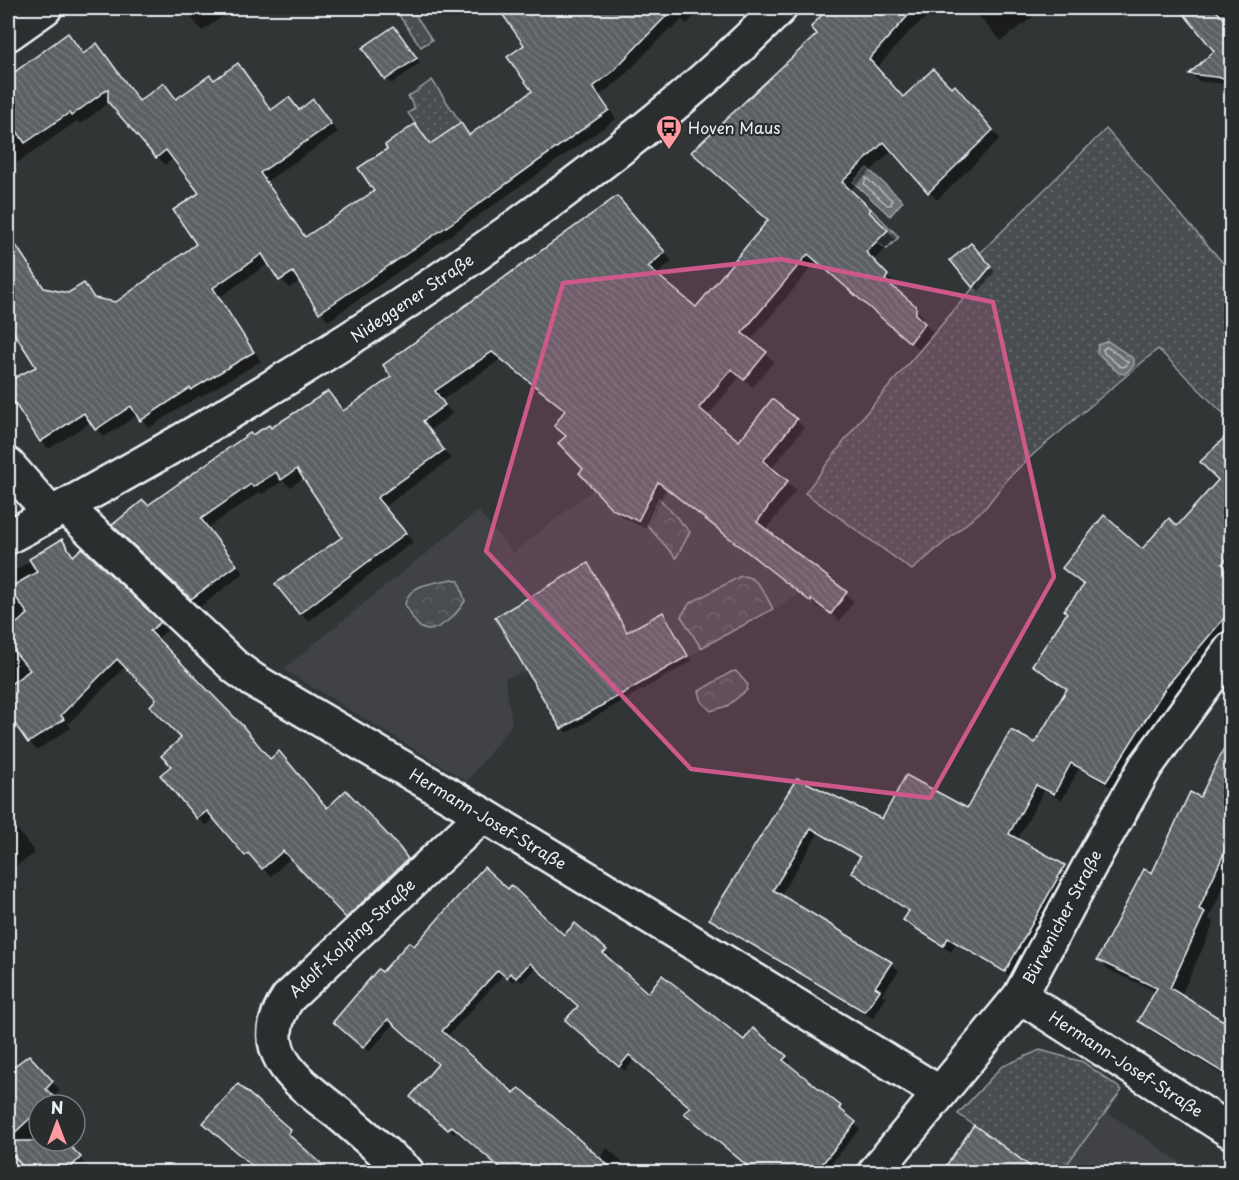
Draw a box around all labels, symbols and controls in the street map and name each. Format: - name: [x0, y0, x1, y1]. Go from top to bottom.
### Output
- bus stop icon: Hoven Maus: [654, 113, 684, 151]
- place label: Hoven Maus: [688, 115, 781, 139]
- street label: Nideggener Straße: [345, 247, 478, 347]
- street label: Hermann-Josef-Straße: [406, 762, 571, 875]
- street label: Bürvenicher Straße: [1016, 845, 1107, 988]
- street label: Adolf-Kolping-Straße: [283, 872, 420, 1002]
- street label: Hermann-Josef-Straße: [1045, 1004, 1208, 1122]
- north arrow: [27, 1093, 87, 1153]
- text: N: [51, 1095, 63, 1119]

